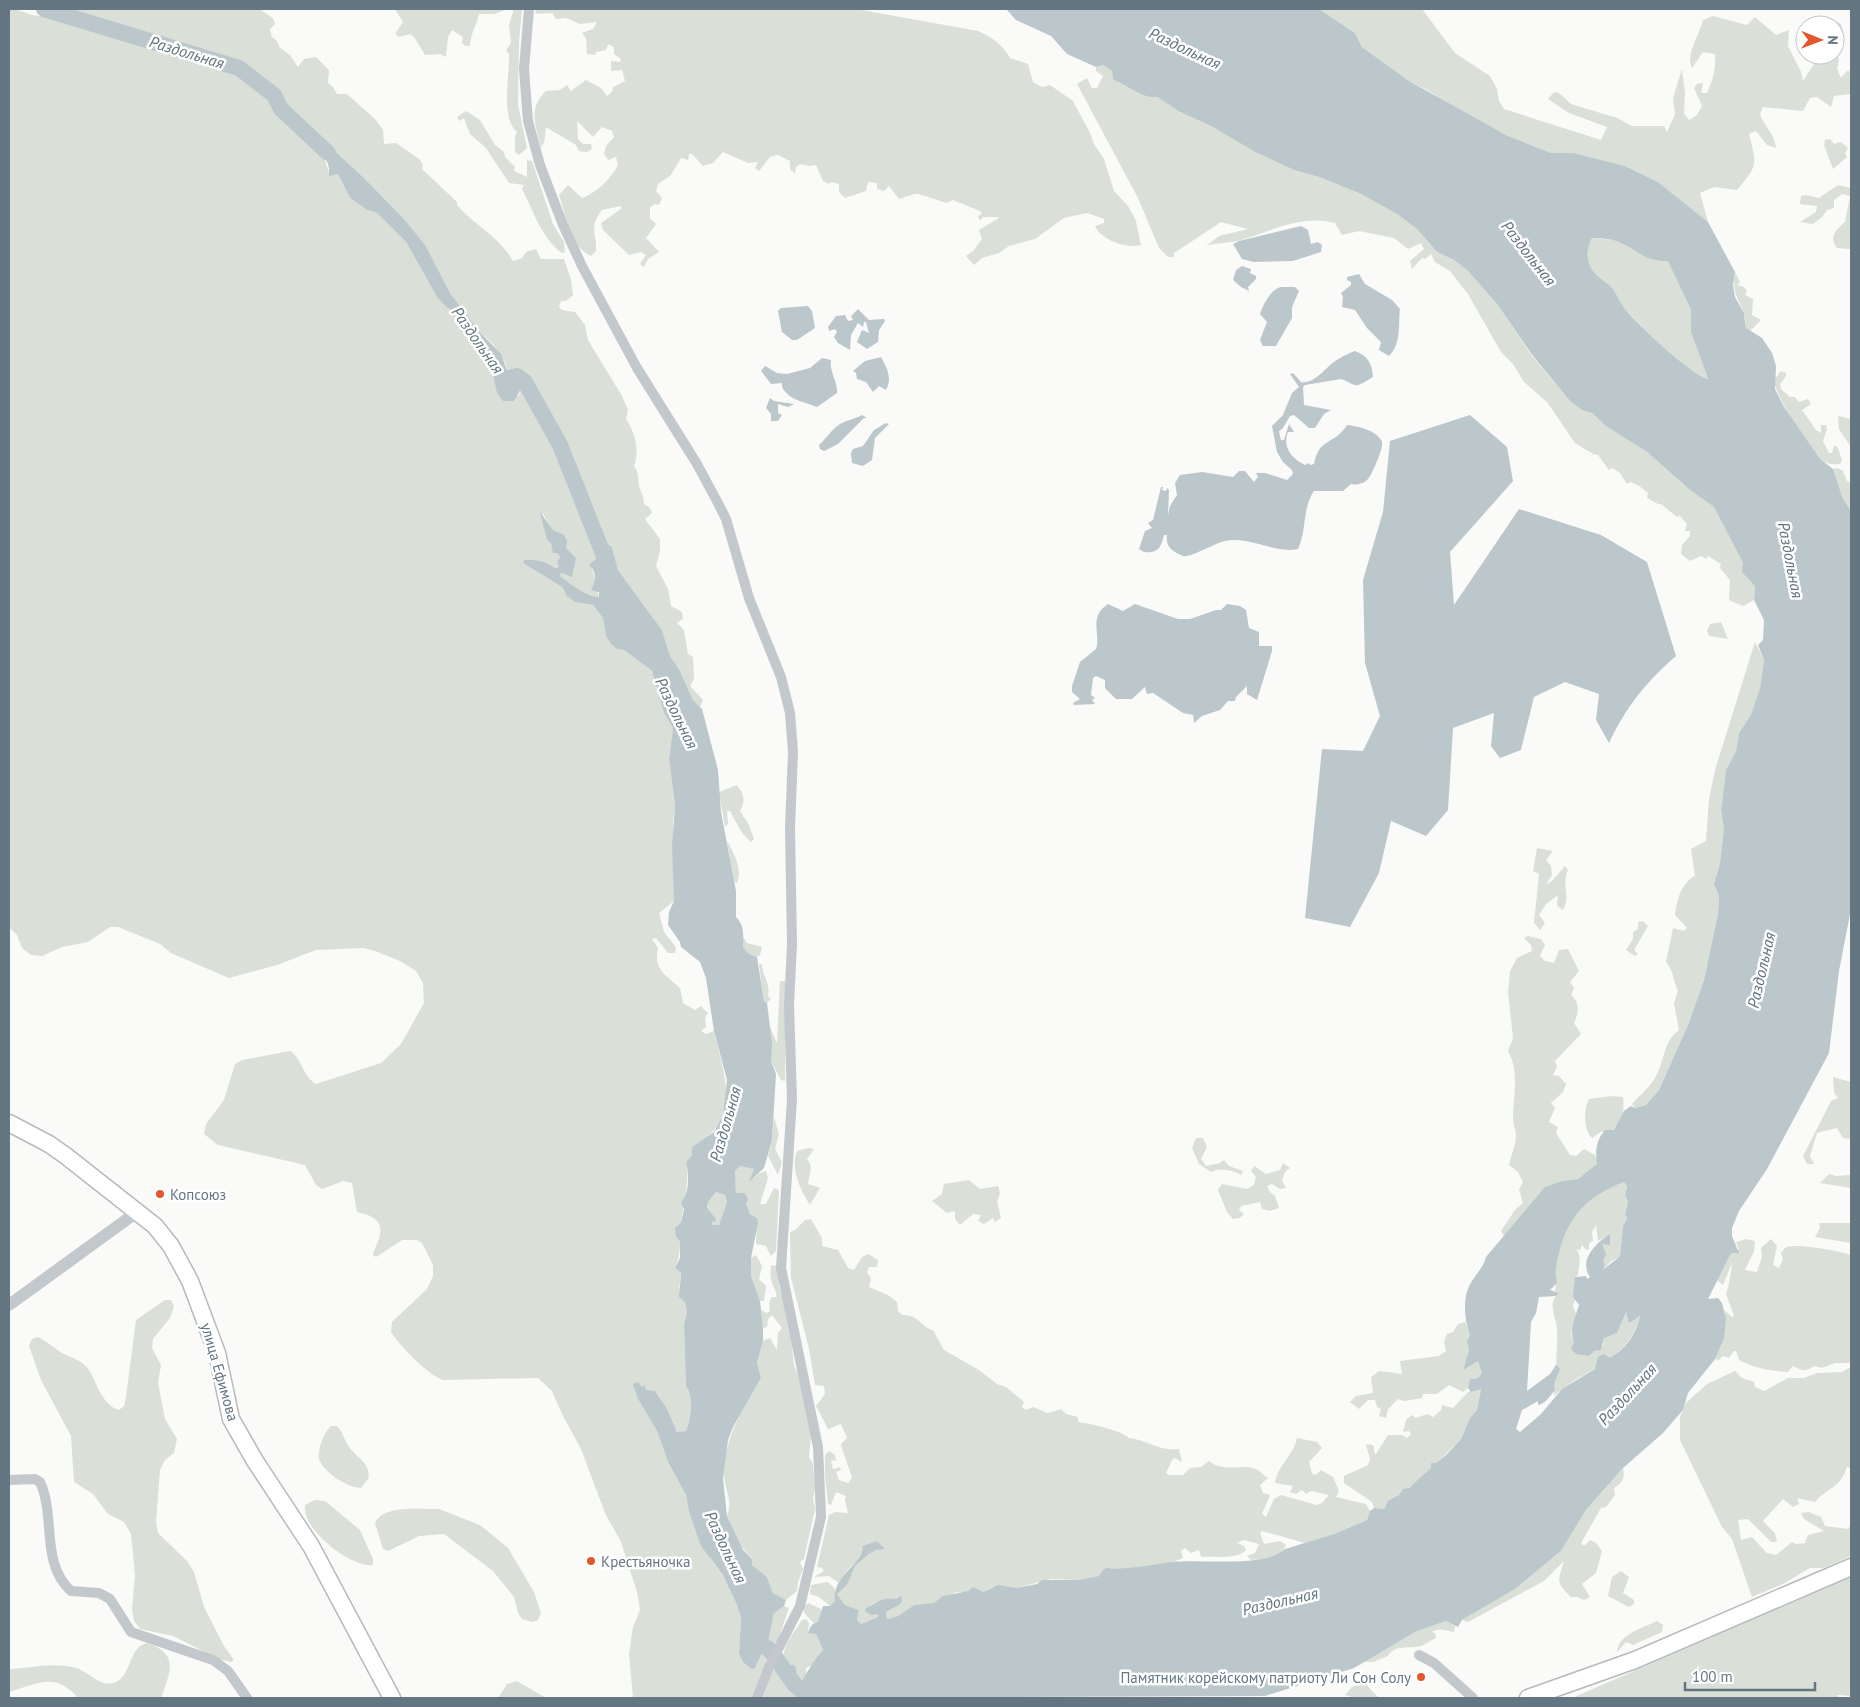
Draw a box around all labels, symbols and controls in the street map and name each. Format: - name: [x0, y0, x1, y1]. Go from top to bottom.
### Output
- north arrow: [1795, 15, 1845, 65]
- water label: Раздольная: [1146, 23, 1225, 74]
- water label: Раздольная: [147, 31, 227, 73]
- text: N: [1824, 35, 1842, 45]
- water label: Раздольная: [1497, 216, 1561, 290]
- water label: Раздольная: [448, 303, 509, 378]
- water label: Раздольная: [1774, 520, 1808, 600]
- water label: Раздольная: [651, 674, 703, 753]
- water label: Раздольная: [1743, 930, 1780, 1010]
- water label: Раздольная: [705, 1084, 745, 1164]
- place label: Копсоюз: [170, 1185, 226, 1204]
- marker: Копсоюз: [154, 1188, 166, 1200]
- street label: улица Ефимова: [197, 1321, 243, 1423]
- water label: Раздольная: [1593, 1359, 1661, 1429]
- water label: Раздольная: [701, 1508, 752, 1587]
- place label: Крестьяночка: [601, 1552, 690, 1571]
- marker: Крестьяночка: [585, 1555, 597, 1567]
- water label: Раздольная: [1240, 1582, 1320, 1619]
- scale bar: [1685, 1660, 1815, 1692]
- text: 100 m: [1692, 1667, 1733, 1686]
- place label: Памятник корейскому патриоту Ли Сон Солу: [1120, 1668, 1411, 1687]
- marker: Памятник корейскому патриоту Ли Сон Солу: [1415, 1671, 1427, 1683]

